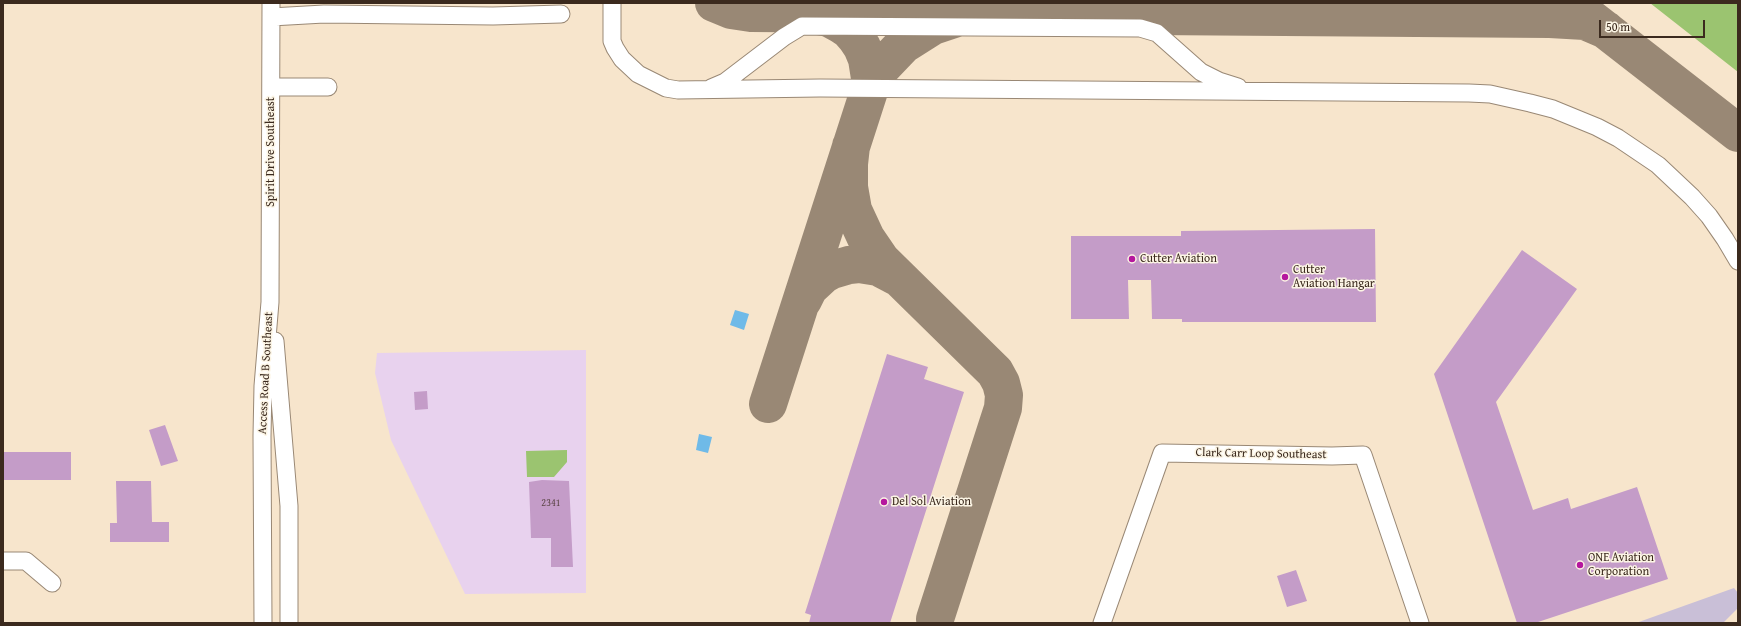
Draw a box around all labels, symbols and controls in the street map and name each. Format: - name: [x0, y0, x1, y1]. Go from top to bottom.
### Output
- scale bar: [1601, 12, 1707, 38]
- text: 50 m: [1606, 18, 1630, 35]
- street label: Spirit Drive Southeast: [264, 97, 278, 207]
- place label: Cutter Aviation: [1140, 252, 1217, 266]
- marker: Cutter Aviation: [1127, 254, 1137, 264]
- place label: Cutter Aviation Hangar: [1293, 263, 1375, 291]
- marker: Cutter Aviation Hangar: [1280, 272, 1290, 282]
- street label: Access Road B Southeast: [256, 311, 276, 435]
- street label: Clark Carr Loop Southeast: [1195, 446, 1327, 462]
- place label: Del Sol Aviation: [892, 495, 971, 509]
- house number: 2341: [541, 497, 561, 509]
- marker: Del Sol Aviation: [879, 497, 889, 507]
- place label: ONE Aviation Corporation: [1588, 551, 1654, 579]
- marker: ONE Aviation Corporation: [1575, 560, 1585, 570]

